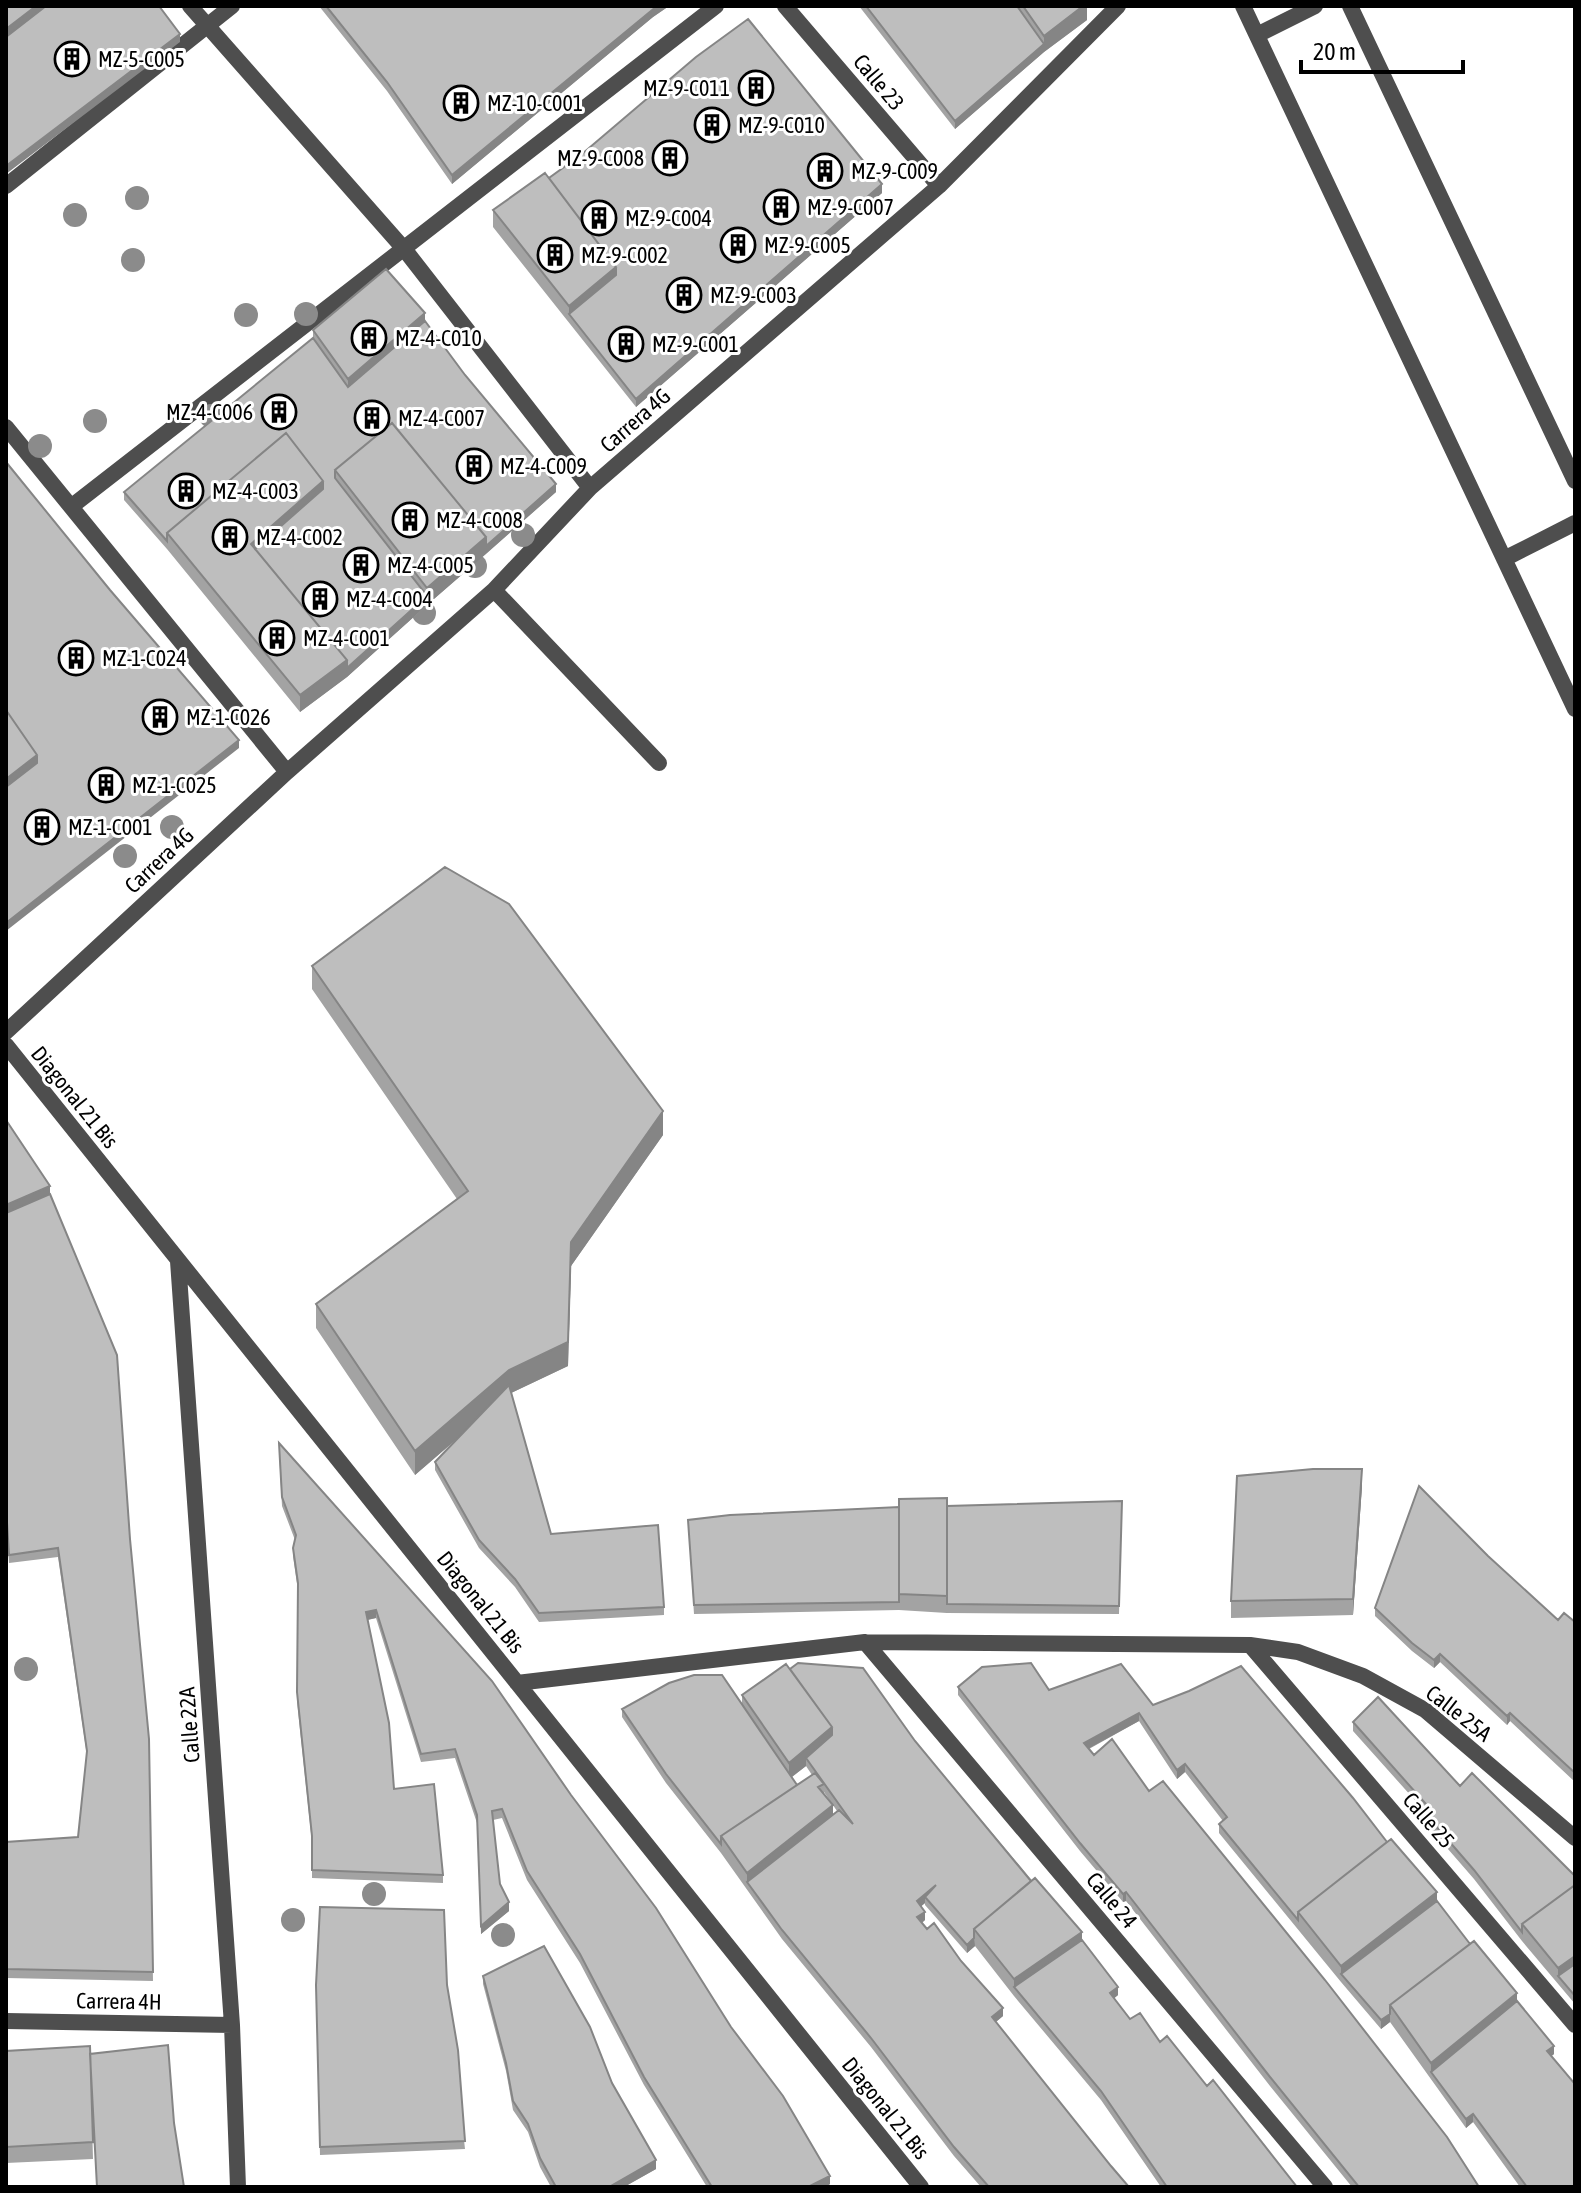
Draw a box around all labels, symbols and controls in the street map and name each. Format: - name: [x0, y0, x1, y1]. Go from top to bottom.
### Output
- scale bar: [1301, 24, 1463, 74]
- text: 20 m: [1313, 38, 1356, 65]
- building icon: MZ-5-C005: [53, 40, 91, 78]
- place label: MZ-5-C005: [98, 46, 185, 72]
- street label: Calle 23: [848, 49, 910, 115]
- building icon: MZ-9-C011: [737, 69, 775, 107]
- place label: MZ-9-C011: [643, 75, 730, 101]
- building icon: MZ-10-C001: [442, 84, 480, 122]
- place label: MZ-10-C001: [487, 90, 583, 116]
- building icon: MZ-9-C010: [693, 106, 731, 144]
- place label: MZ-9-C010: [738, 112, 825, 138]
- building icon: MZ-9-C008: [651, 139, 689, 177]
- place label: MZ-9-C008: [557, 145, 644, 171]
- building icon: MZ-9-C009: [806, 152, 844, 190]
- place label: MZ-9-C009: [851, 158, 938, 184]
- building icon: MZ-9-C007: [762, 188, 800, 226]
- place label: MZ-9-C007: [807, 194, 894, 220]
- building icon: MZ-9-C004: [580, 199, 618, 237]
- place label: MZ-9-C004: [625, 205, 712, 231]
- building icon: MZ-9-C005: [719, 226, 757, 264]
- place label: MZ-9-C005: [764, 232, 851, 258]
- building icon: MZ-9-C002: [536, 236, 574, 274]
- place label: MZ-9-C002: [581, 242, 668, 268]
- building icon: MZ-9-C003: [665, 276, 703, 314]
- place label: MZ-9-C003: [710, 282, 797, 308]
- building icon: MZ-4-C010: [350, 319, 388, 357]
- place label: MZ-4-C010: [395, 325, 482, 351]
- building icon: MZ-9-C001: [607, 325, 645, 363]
- place label: MZ-9-C001: [652, 331, 739, 357]
- street label: Carrera 4G: [595, 383, 675, 457]
- building icon: MZ-4-C006: [260, 393, 298, 431]
- place label: MZ-4-C006: [166, 399, 253, 425]
- building icon: MZ-4-C007: [353, 399, 391, 437]
- place label: MZ-4-C007: [398, 405, 485, 431]
- building icon: MZ-4-C009: [455, 447, 493, 485]
- place label: MZ-4-C009: [500, 453, 587, 479]
- building icon: MZ-4-C003: [167, 472, 205, 510]
- place label: MZ-4-C003: [212, 478, 299, 504]
- building icon: MZ-4-C008: [391, 501, 429, 539]
- place label: MZ-4-C008: [436, 507, 523, 533]
- building icon: MZ-4-C002: [211, 518, 249, 556]
- place label: MZ-4-C002: [256, 524, 343, 550]
- building icon: MZ-4-C005: [342, 546, 380, 584]
- place label: MZ-4-C005: [387, 552, 474, 578]
- building icon: MZ-4-C004: [301, 580, 339, 618]
- place label: MZ-4-C004: [346, 586, 433, 612]
- building icon: MZ-4-C001: [258, 619, 296, 657]
- place label: MZ-4-C001: [303, 625, 390, 651]
- building icon: MZ-1-C024: [57, 639, 95, 677]
- place label: MZ-1-C024: [102, 645, 187, 671]
- building icon: MZ-1-C026: [141, 698, 179, 736]
- place label: MZ-1-C026: [186, 704, 271, 730]
- building icon: MZ-1-C025: [87, 766, 125, 804]
- place label: MZ-1-C025: [132, 772, 217, 798]
- building icon: MZ-1-C001: [23, 808, 61, 846]
- place label: MZ-1-C001: [68, 814, 153, 840]
- street label: Carrera 4G: [119, 822, 199, 898]
- street label: Diagonal 21 Bis: [26, 1041, 124, 1153]
- street label: Diagonal 21 Bis: [432, 1546, 530, 1658]
- street label: Calle 25A: [1421, 1679, 1497, 1747]
- street label: Calle 22A: [173, 1686, 205, 1764]
- street label: Calle 25: [1398, 1787, 1460, 1853]
- street label: Calle 24: [1081, 1867, 1143, 1933]
- street label: Carrera 4H: [76, 1987, 162, 2015]
- street label: Diagonal 21 Bis: [837, 2052, 935, 2164]

